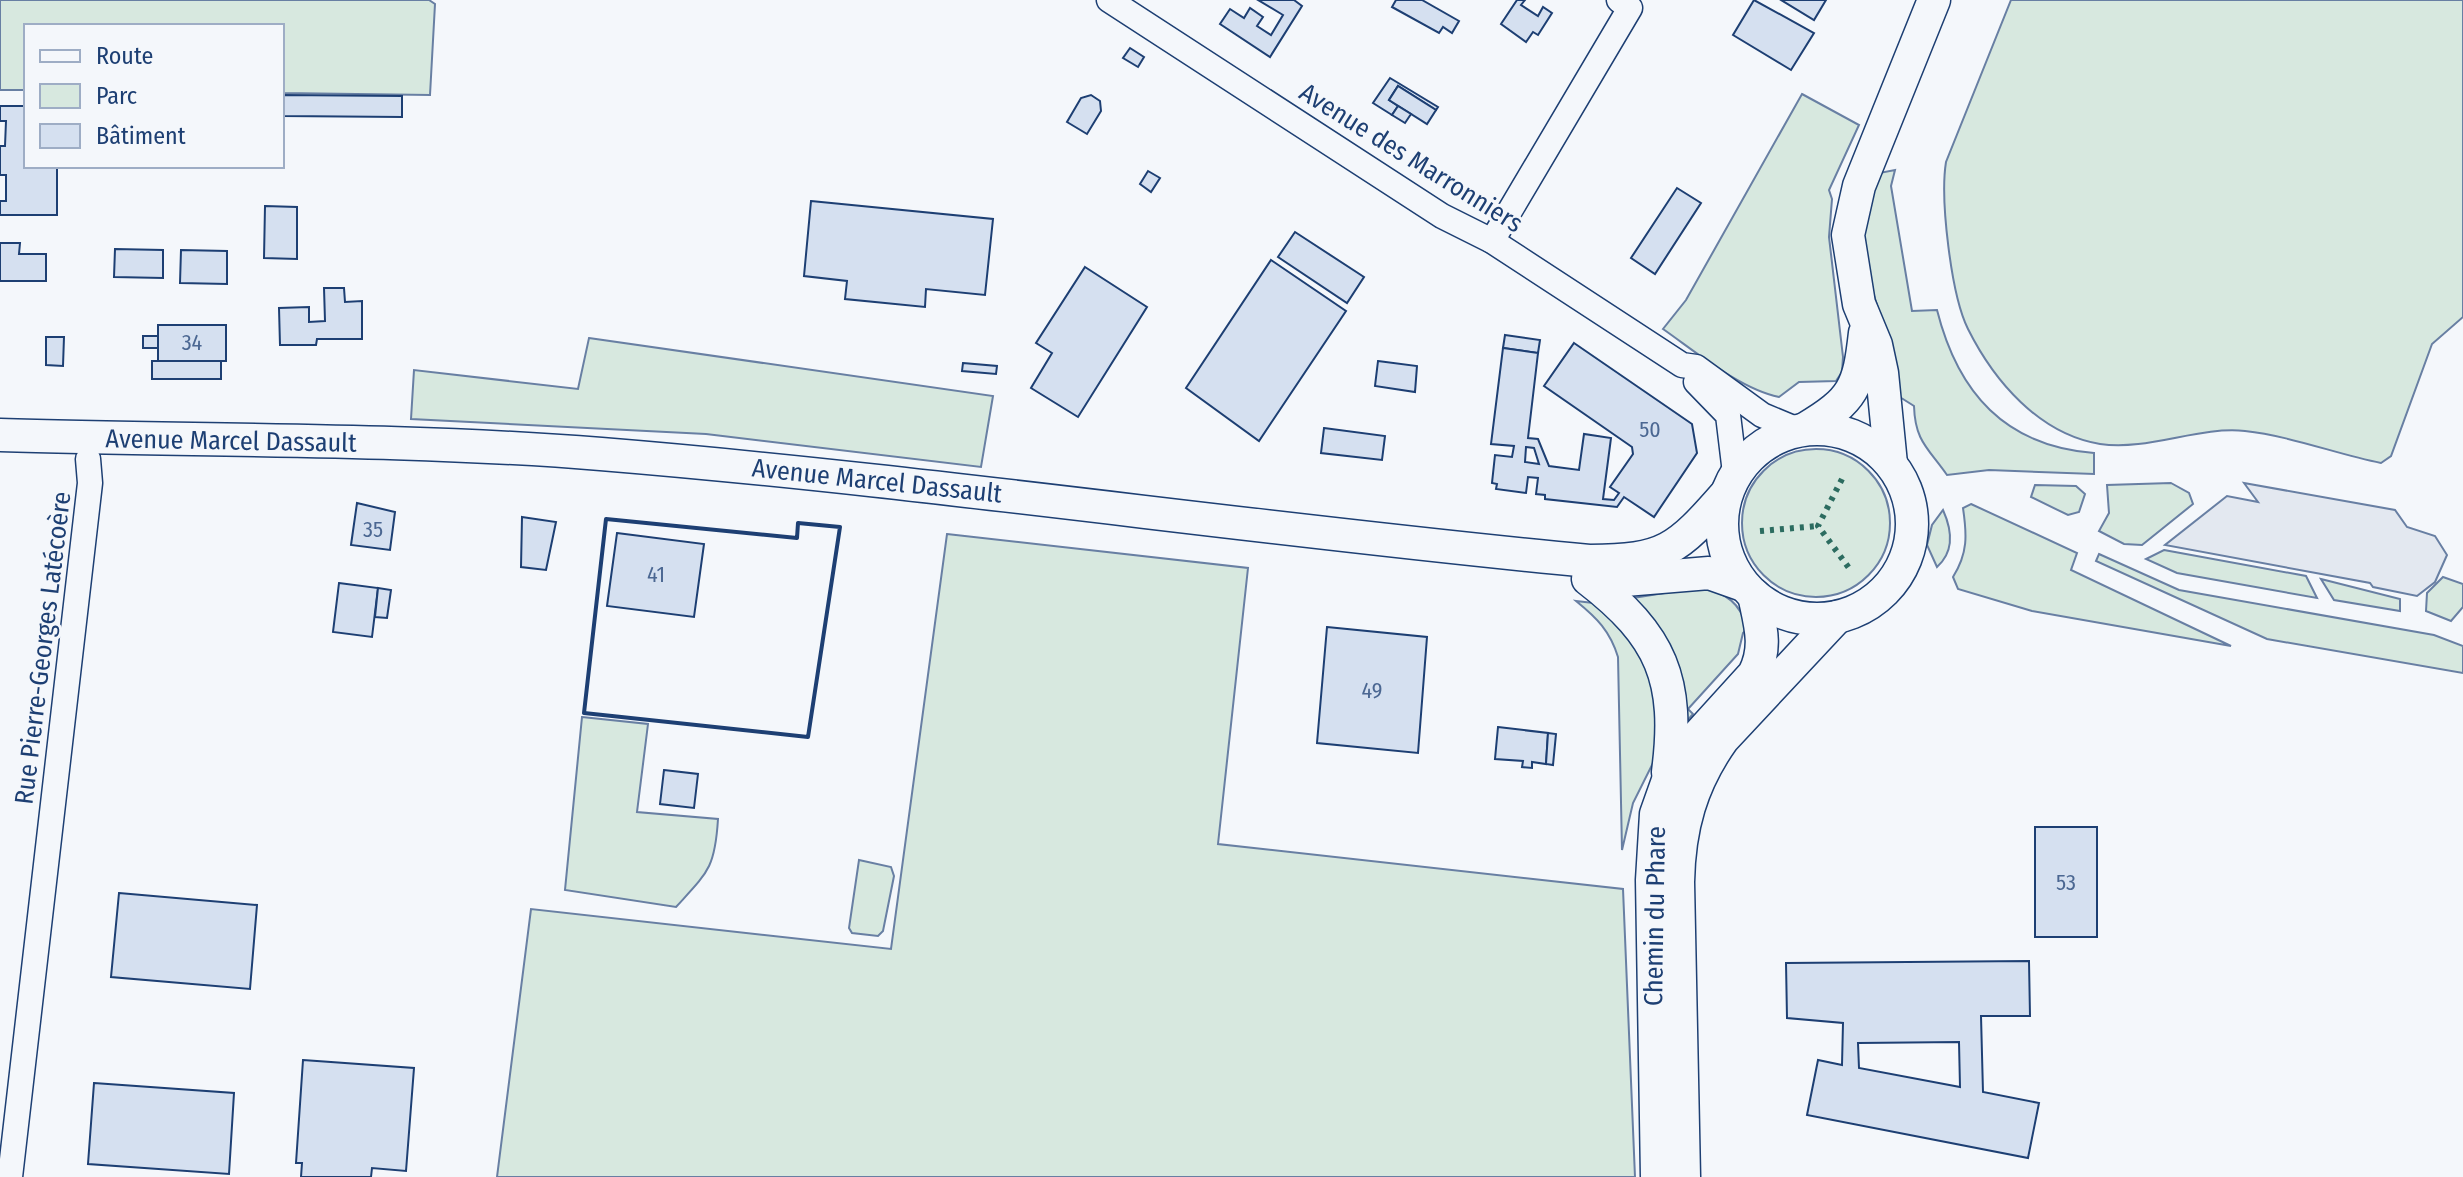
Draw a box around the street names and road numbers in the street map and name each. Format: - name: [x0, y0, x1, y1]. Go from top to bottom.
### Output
- street label: Avenue des Marronniers: [1294, 77, 1528, 239]
- street label: Avenue Marcel Dassault: [105, 423, 357, 459]
- street label: Avenue Marcel Dassault: [750, 452, 1004, 510]
- street label: Rue Pierre-Georges Latécoère: [8, 490, 78, 806]
- street label: Chemin du Phare: [1638, 826, 1672, 1006]

